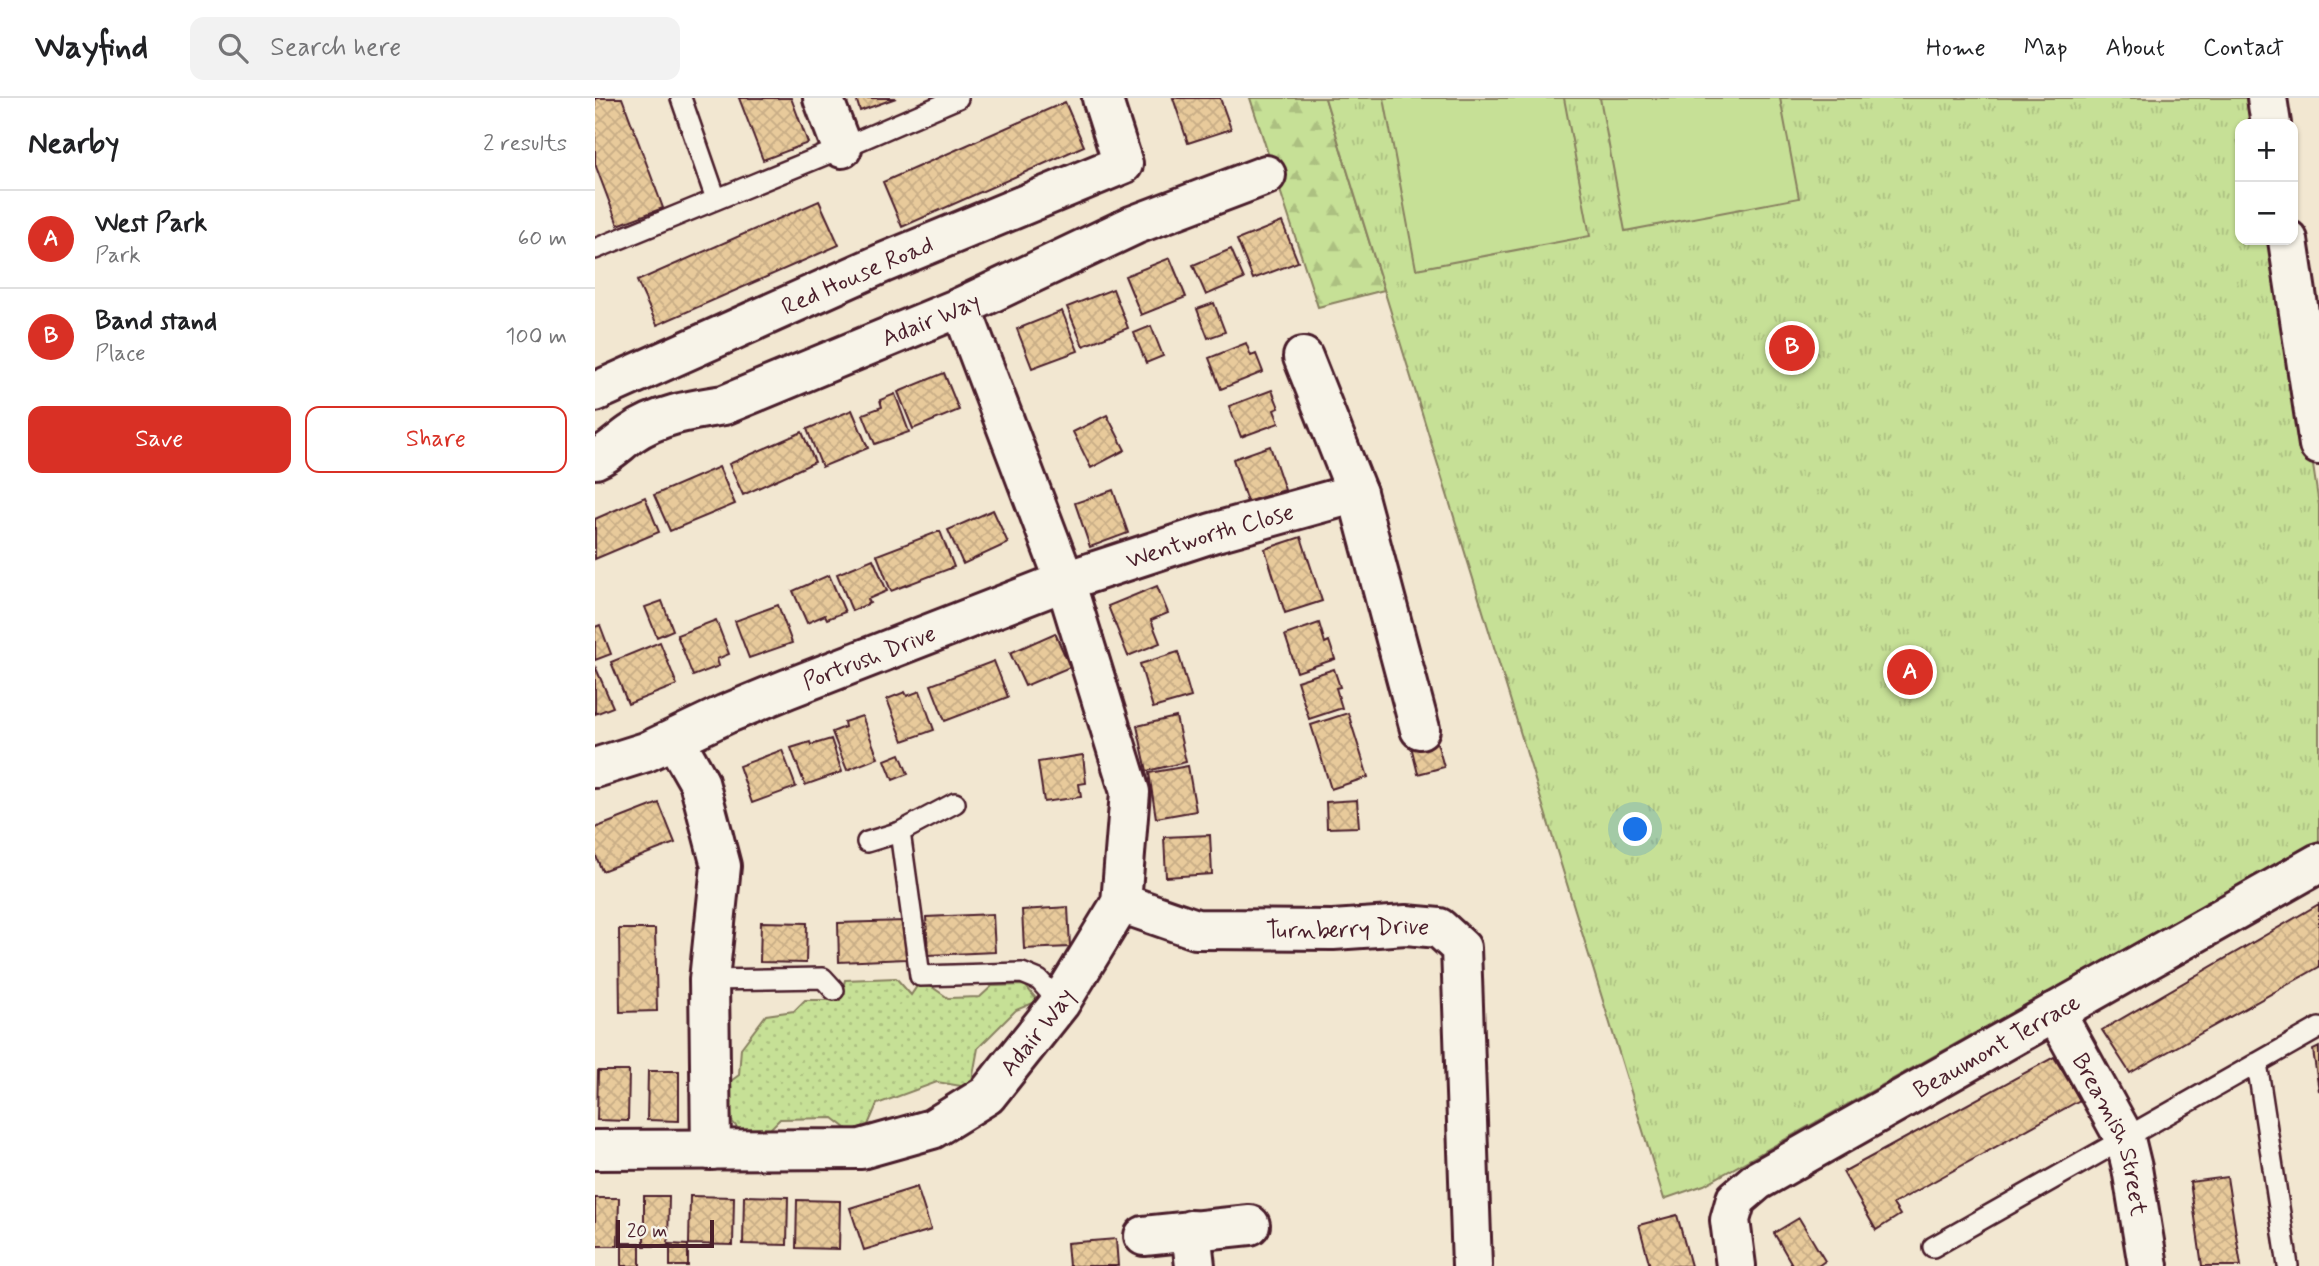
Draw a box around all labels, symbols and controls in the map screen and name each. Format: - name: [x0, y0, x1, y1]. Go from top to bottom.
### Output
- search box: [190, 17, 680, 80]
- text: Wayfind: [35, 26, 148, 70]
- icon: search: [214, 29, 252, 67]
- text: Search here: [270, 31, 401, 65]
- text: Home: [1926, 33, 1986, 64]
- text: Map: [2024, 33, 2068, 64]
- text: About: [2106, 33, 2165, 64]
- text: Contact: [2203, 33, 2284, 64]
- map controls: [2235, 119, 2298, 245]
- button: +: [2235, 119, 2298, 182]
- text: Nearby: [28, 124, 119, 163]
- text: 2 results: [483, 129, 567, 159]
- button: −: [2235, 182, 2298, 245]
- text: West Park: [95, 207, 207, 241]
- text: A: [43, 224, 59, 254]
- text: 60 m: [518, 224, 567, 254]
- street label: Red House Road: [777, 230, 938, 323]
- text: Park: [95, 241, 141, 271]
- street label: Adair Way: [877, 286, 986, 355]
- text: Band stand: [95, 305, 217, 339]
- text: B: [44, 322, 58, 352]
- text: 100 m: [505, 322, 567, 352]
- pin: B: [1769, 322, 1815, 374]
- text: Place: [95, 339, 146, 369]
- button: Save: [28, 406, 291, 473]
- button: Share: [305, 406, 567, 473]
- street label: Wentworth Close: [1122, 497, 1298, 577]
- street label: Portrush Drive: [799, 619, 941, 698]
- pin: A: [1887, 646, 1933, 698]
- your location: [1618, 812, 1652, 846]
- street label: Turnberry Drive: [1266, 911, 1430, 947]
- street label: Adair Way: [994, 983, 1082, 1083]
- street label: Beaumont Terrace: [1908, 987, 2086, 1106]
- street label: Breamish Street: [2064, 1048, 2154, 1218]
- scale bar: [616, 1217, 714, 1249]
- text: 20 m: [627, 1219, 667, 1244]

